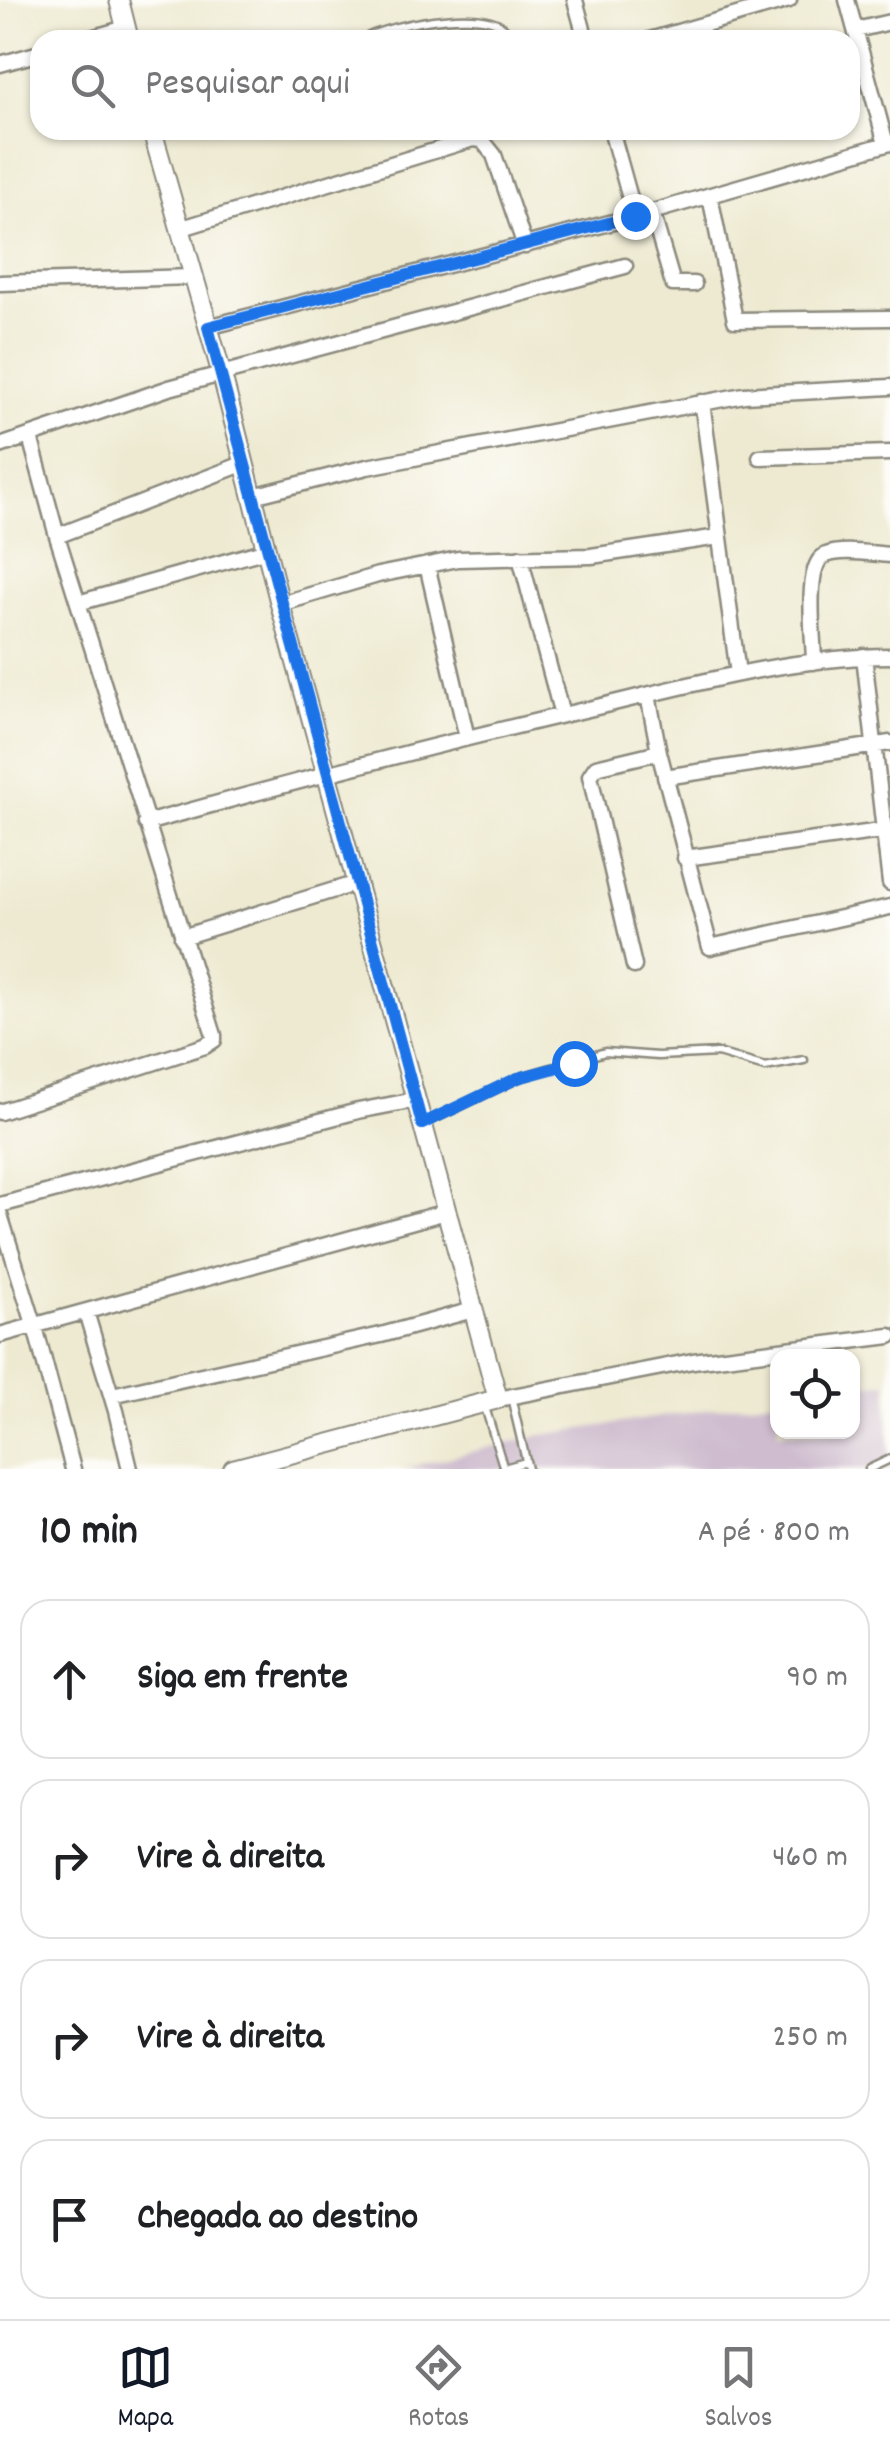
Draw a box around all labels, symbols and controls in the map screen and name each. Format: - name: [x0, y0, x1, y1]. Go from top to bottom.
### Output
- search box: [30, 30, 860, 140]
- icon: search: [65, 58, 120, 113]
- text: Pesquisar aqui: [145, 58, 350, 113]
- route end: [613, 194, 659, 240]
- route start: [552, 1041, 598, 1087]
- map controls: [770, 1349, 860, 1439]
- button: locate: [770, 1349, 860, 1439]
- text: 10 min: [40, 1504, 138, 1564]
- text: A pé · 800 m: [698, 1511, 850, 1557]
- icon: ahead: [42, 1652, 97, 1707]
- text: Siga em frente: [137, 1652, 348, 1707]
- text: 90 m: [787, 1656, 848, 1702]
- icon: right: [42, 1832, 97, 1887]
- text: Vire à direita: [137, 1832, 324, 1887]
- text: 460 m: [772, 1836, 848, 1882]
- icon: right: [42, 2012, 97, 2067]
- text: Vire à direita: [137, 2012, 324, 2067]
- text: 250 m: [772, 2016, 848, 2062]
- icon: arrive: [42, 2192, 97, 2247]
- text: Chegada ao destino: [137, 2192, 418, 2247]
- tab: Mapa: [117, 2340, 173, 2440]
- tab: Rotas: [408, 2340, 469, 2440]
- tab: Salvos: [704, 2340, 772, 2440]

